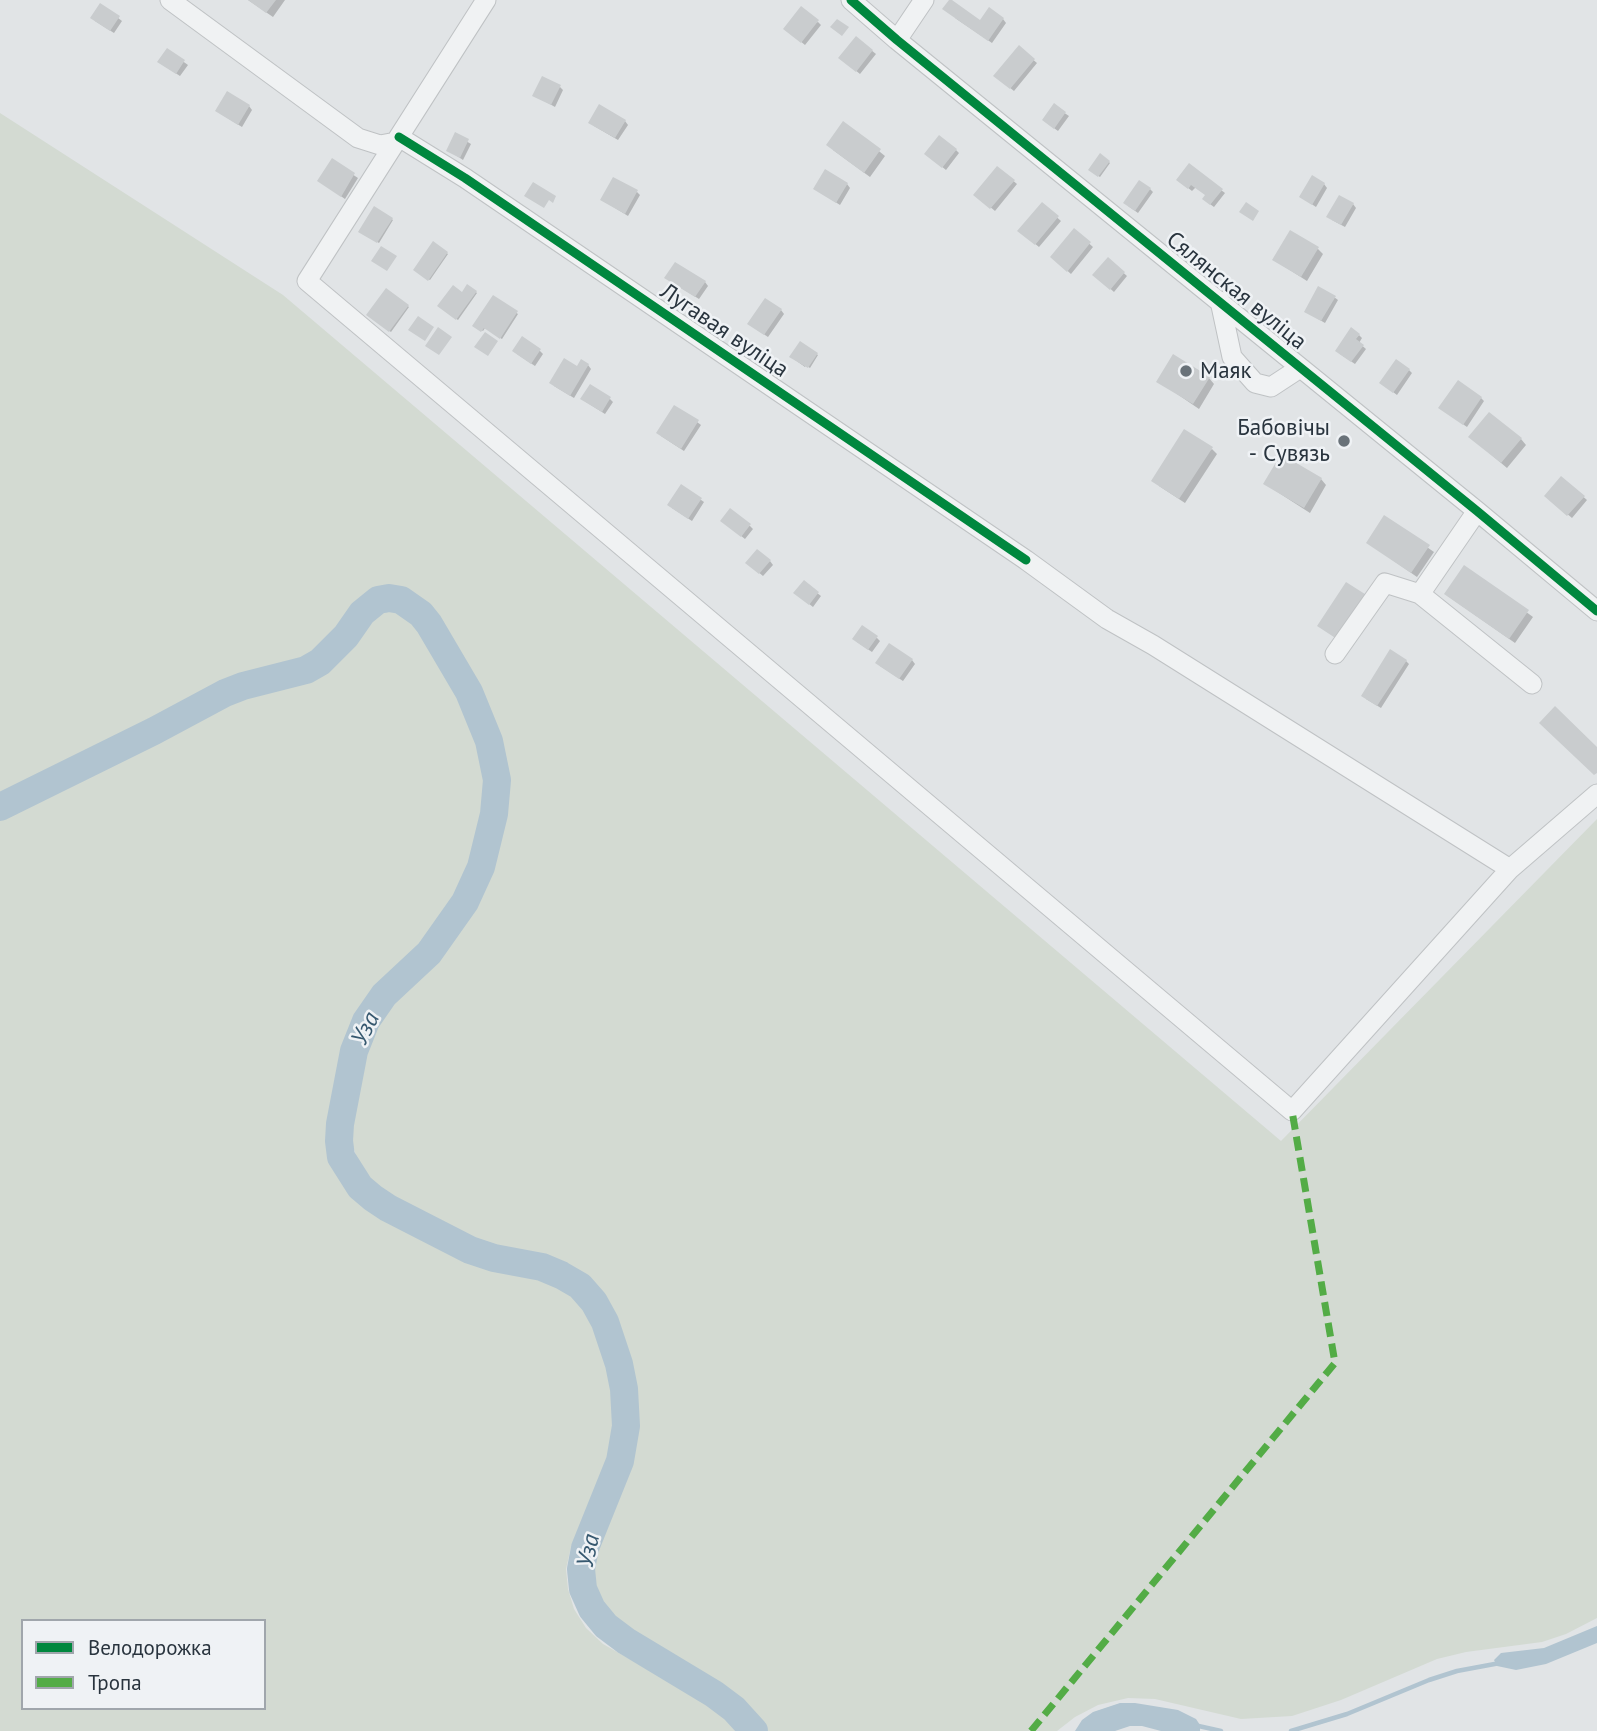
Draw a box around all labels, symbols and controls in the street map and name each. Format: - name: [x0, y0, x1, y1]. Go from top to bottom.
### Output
- street label: Сялянская вуліца: [1160, 226, 1312, 356]
- street label: Лугавая вуліца: [655, 278, 793, 384]
- place label: Маяк: [1200, 357, 1252, 385]
- marker: Маяк: [1178, 363, 1194, 379]
- place label: Бабовічы - Сувязь: [1237, 414, 1330, 468]
- marker: Бабовічы - Сувязь: [1336, 433, 1352, 449]
- water label: Уза: [346, 1008, 386, 1050]
- water label: Уза: [571, 1532, 607, 1570]
- legend: [21, 1619, 266, 1710]
- text: Велодорожка: [88, 1634, 212, 1661]
- text: Тропа: [88, 1669, 142, 1696]

